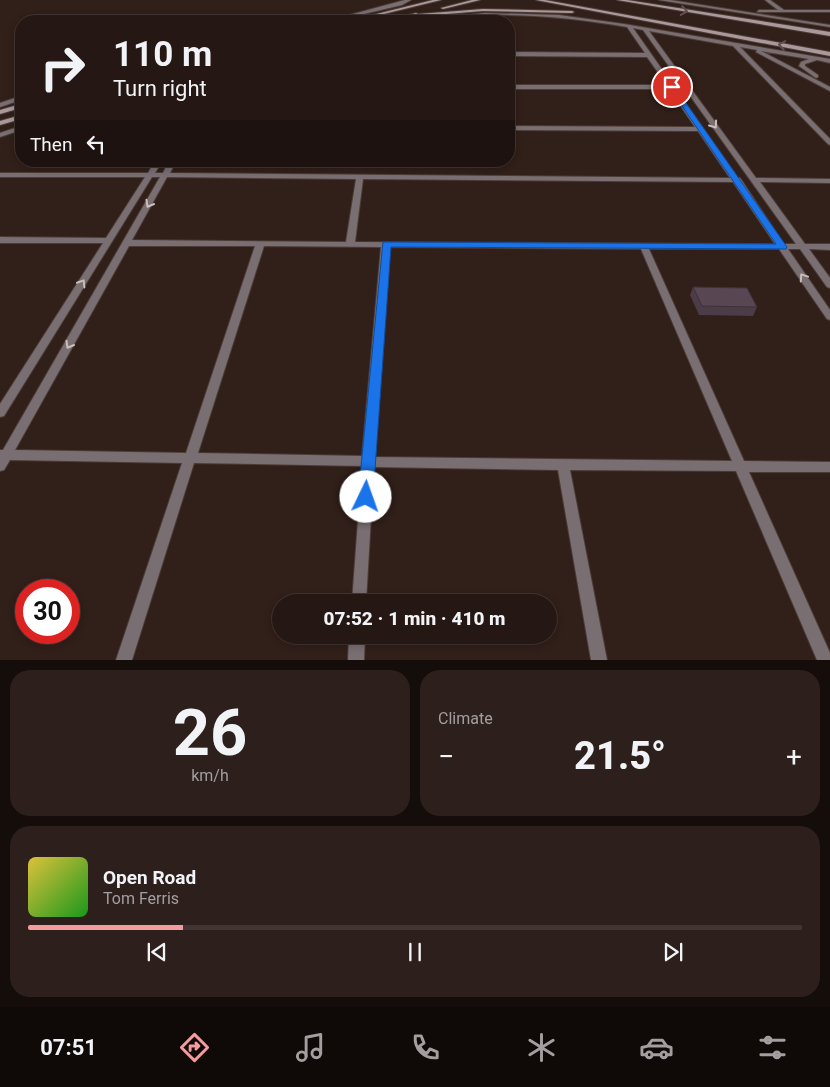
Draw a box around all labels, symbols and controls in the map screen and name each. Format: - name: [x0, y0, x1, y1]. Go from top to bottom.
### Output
- one-way arrow: [680, 5, 689, 15]
- text: 110 m: [113, 34, 212, 75]
- icon: right: [30, 35, 95, 100]
- one-way arrow: [778, 41, 786, 51]
- pin: [651, 66, 693, 108]
- icon: arrive: [658, 73, 686, 101]
- text: Turn right: [113, 76, 207, 101]
- one-way arrow: [707, 120, 717, 129]
- icon: left: [82, 130, 110, 158]
- text: Then: [30, 133, 72, 156]
- one-way arrow: [146, 198, 156, 207]
- one-way arrow: [800, 273, 809, 283]
- one-way arrow: [76, 280, 86, 289]
- one-way arrow: [65, 339, 75, 348]
- position arrow: [339, 470, 391, 522]
- speed limit sign: 30: [15, 579, 80, 644]
- text: 07:52 · 1 min · 410 m: [323, 607, 506, 630]
- text: 26: [173, 695, 247, 771]
- text: Climate: [438, 709, 493, 728]
- text: 21.5°: [574, 734, 666, 778]
- text: −: [438, 740, 454, 773]
- text: +: [786, 740, 802, 773]
- text: km/h: [191, 766, 229, 785]
- text: Open Road: [103, 866, 196, 889]
- text: Tom Ferris: [103, 889, 179, 908]
- icon: previous: [143, 938, 171, 966]
- icon: pause: [401, 938, 429, 966]
- icon: next: [659, 938, 687, 966]
- icon: directions: [177, 1030, 212, 1065]
- icon: music: [293, 1030, 328, 1065]
- icon: phone: [408, 1030, 443, 1065]
- icon: climate: [524, 1030, 559, 1065]
- icon: car: [639, 1030, 674, 1065]
- icon: filters: [755, 1030, 790, 1065]
- text: 07:51: [40, 1035, 97, 1060]

